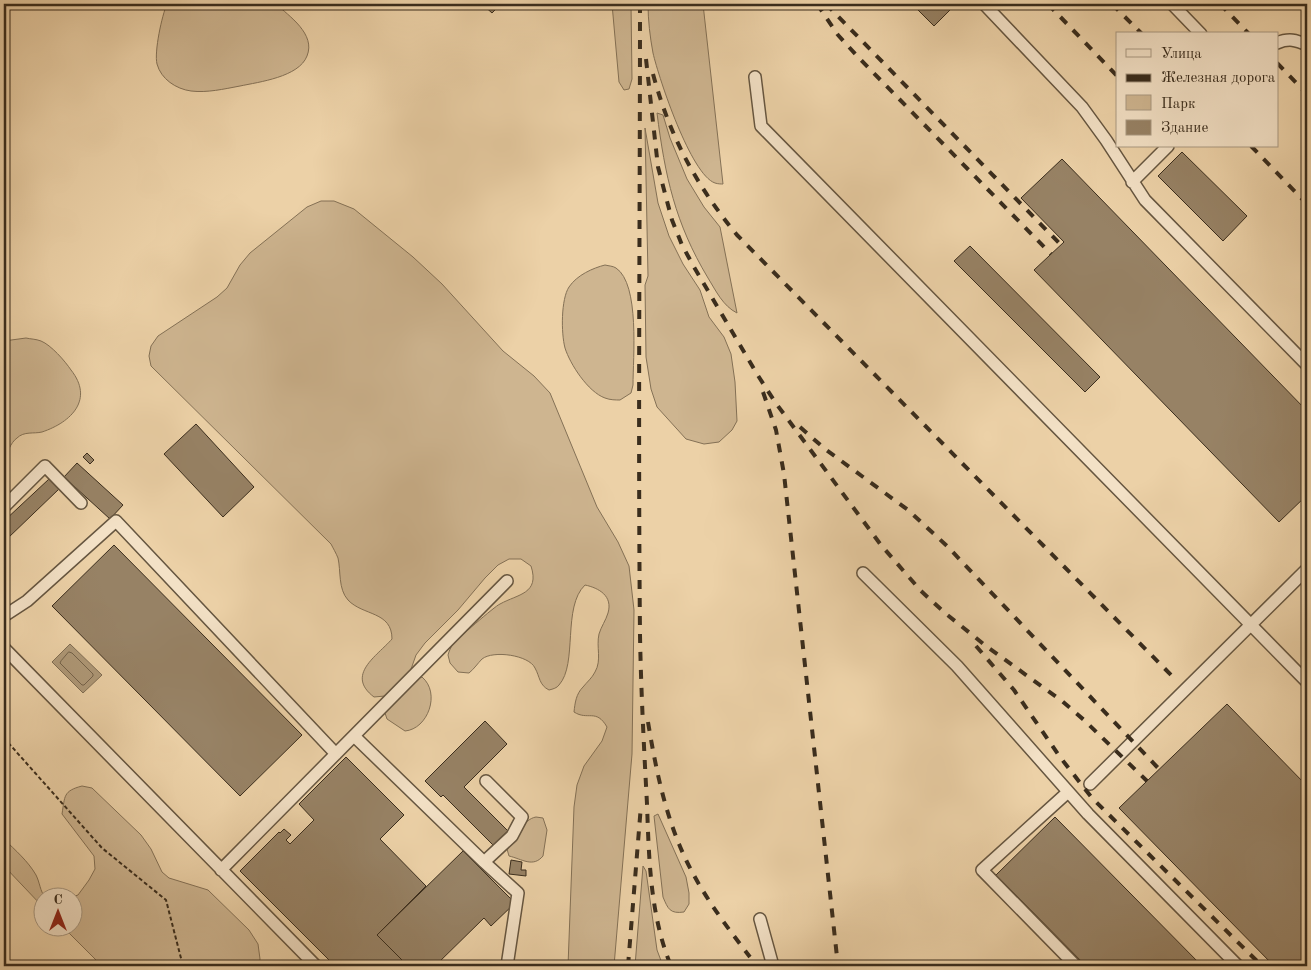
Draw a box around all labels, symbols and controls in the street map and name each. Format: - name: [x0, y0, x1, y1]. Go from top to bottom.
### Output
- legend: [1116, 32, 1278, 148]
- text: Улица: [1161, 47, 1202, 62]
- text: Железная дорога: [1161, 71, 1276, 86]
- text: Парк: [1161, 97, 1196, 112]
- text: Здание: [1161, 121, 1208, 136]
- north arrow: [32, 888, 82, 938]
- text: С: [53, 893, 63, 907]

